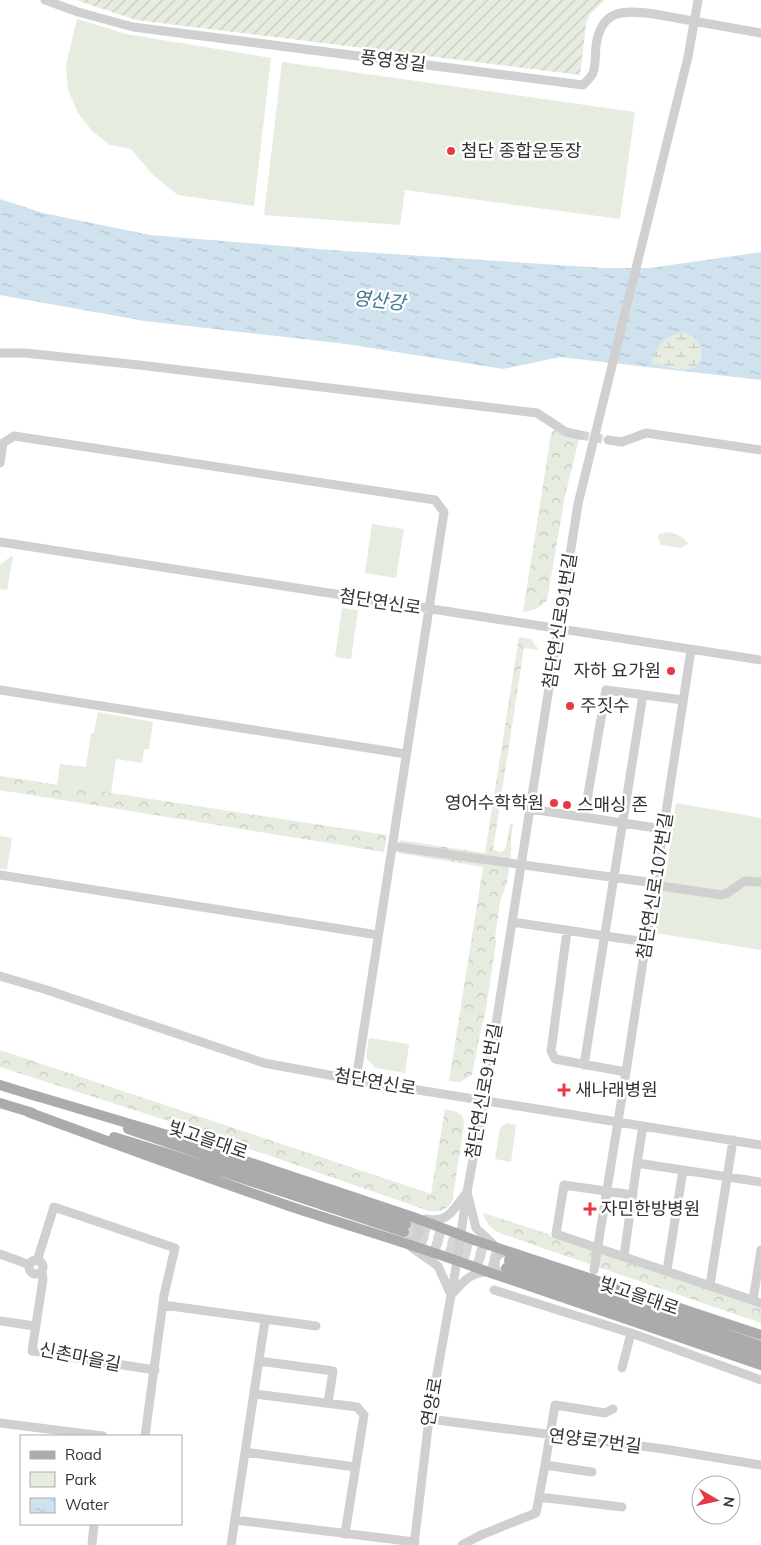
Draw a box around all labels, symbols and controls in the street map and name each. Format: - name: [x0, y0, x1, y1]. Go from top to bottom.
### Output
- street label: 풍영정길: [359, 45, 427, 76]
- place label: 첨단 종합운동장: [461, 139, 582, 162]
- marker: 첨단 종합운동장: [445, 145, 457, 157]
- water label: 영산강: [352, 285, 409, 315]
- street label: 첨단연신로91번길: [537, 551, 582, 691]
- street label: 첨단연신로: [337, 584, 423, 619]
- place label: 자하 요가원: [574, 659, 661, 682]
- marker: 자하 요가원: [665, 665, 677, 677]
- place label: 주짓수: [580, 694, 630, 717]
- marker: 주짓수: [564, 700, 576, 712]
- place label: 영어수학학원: [445, 791, 544, 814]
- place label: 스매싱 존: [577, 793, 648, 816]
- marker: 영어수학학원: [548, 797, 560, 809]
- marker: 스매싱 존: [561, 799, 573, 811]
- street label: 첨단연신로107번길: [632, 811, 677, 961]
- street label: 첨단연신로91번길: [460, 1021, 507, 1161]
- street label: 첨단연신로: [332, 1063, 418, 1100]
- place label: 새나래병원: [575, 1078, 658, 1101]
- marker: 새나래병원: [557, 1083, 571, 1097]
- street label: 빛고을대로: [165, 1115, 251, 1164]
- place label: 자민한방병원: [601, 1197, 700, 1220]
- marker: 자민한방병원: [583, 1202, 597, 1216]
- street label: 빛고을대로: [596, 1271, 682, 1320]
- street label: 신촌마을길: [37, 1337, 123, 1376]
- street label: 연양로: [416, 1375, 447, 1428]
- street label: 연양로7번길: [547, 1423, 643, 1458]
- legend: [20, 1435, 182, 1525]
- text: Road: [65, 1445, 102, 1464]
- text: Park: [65, 1470, 97, 1489]
- north arrow: [691, 1475, 741, 1525]
- text: Water: [65, 1495, 109, 1514]
- text: N: [719, 1495, 739, 1509]

